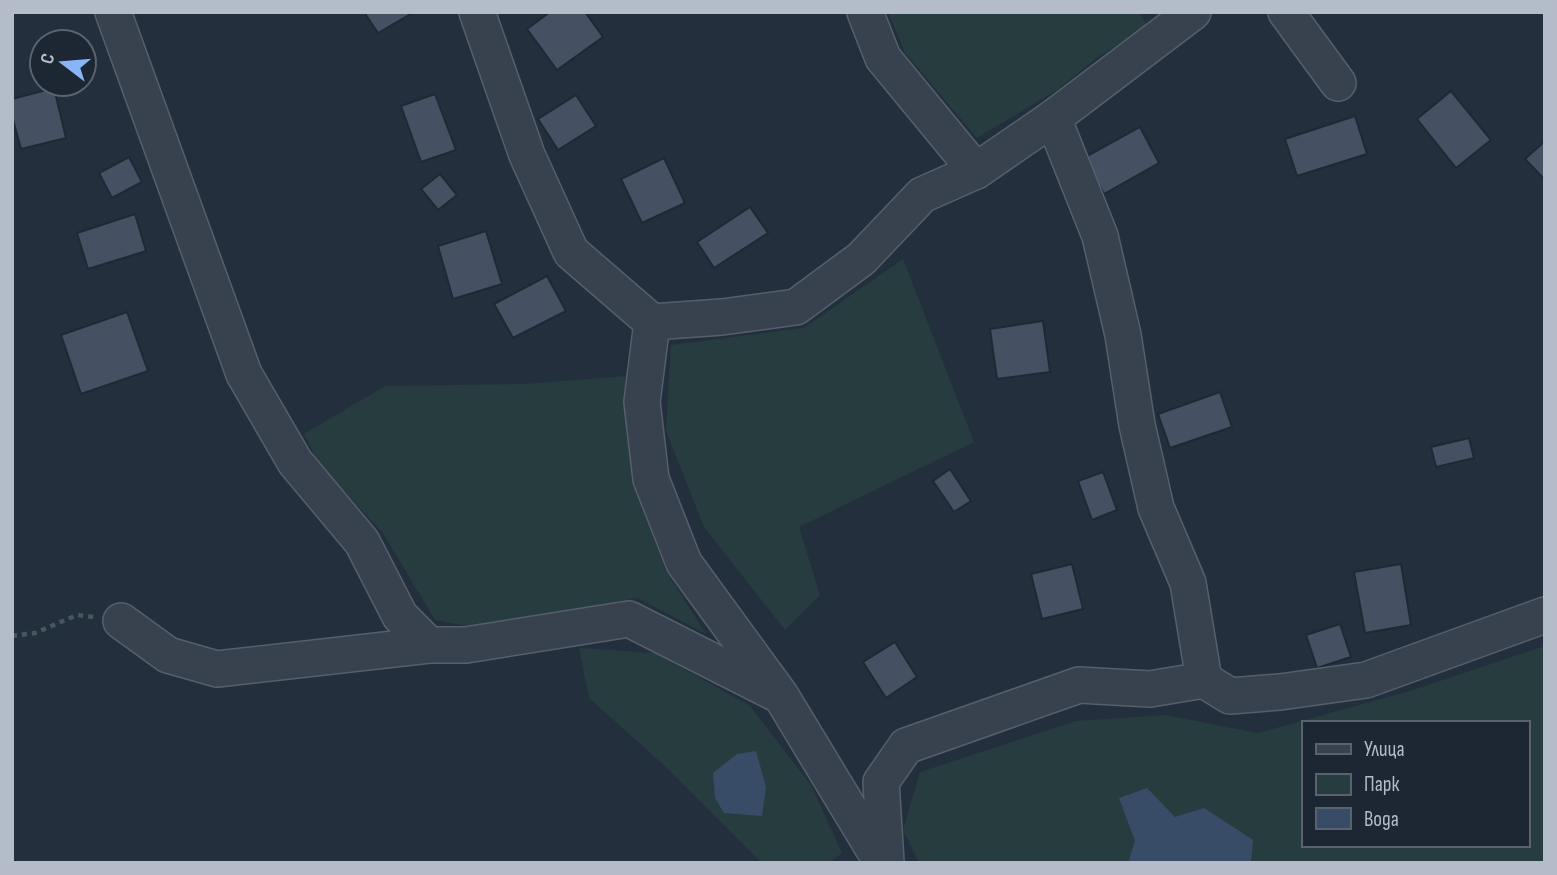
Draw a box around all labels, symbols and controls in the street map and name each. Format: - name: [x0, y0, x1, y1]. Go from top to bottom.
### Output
- north arrow: [28, 28, 98, 98]
- text: С: [36, 51, 61, 67]
- legend: [1302, 721, 1529, 847]
- text: Улица: [1364, 737, 1405, 762]
- text: Парк: [1364, 772, 1399, 797]
- text: Вода: [1364, 807, 1399, 832]

